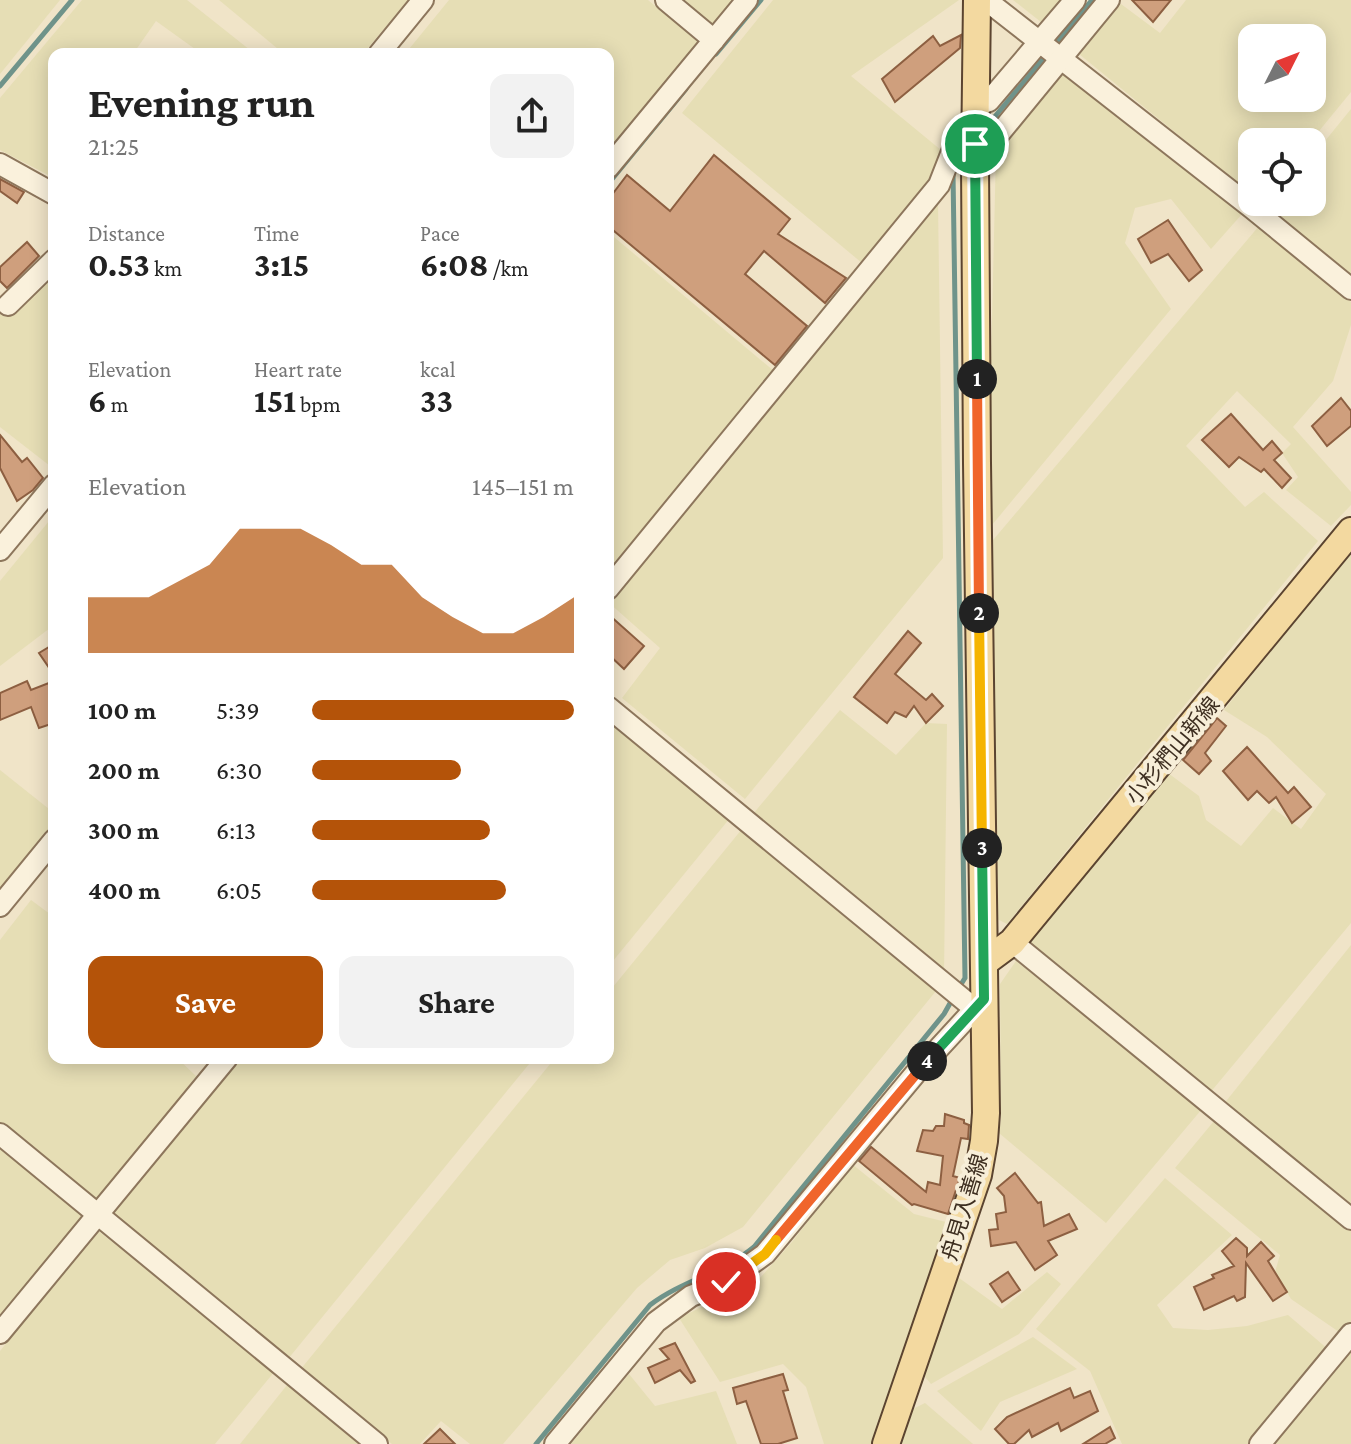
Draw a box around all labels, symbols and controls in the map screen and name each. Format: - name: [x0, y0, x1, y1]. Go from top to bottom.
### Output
- north arrow: [1238, 24, 1326, 112]
- map controls: [1238, 24, 1326, 216]
- button: share: [490, 74, 574, 158]
- text: Evening run: [88, 78, 315, 126]
- pin: [941, 110, 1009, 178]
- icon: arrive: [953, 122, 997, 166]
- button: locate: [1238, 128, 1326, 216]
- text: 21:25: [88, 132, 140, 161]
- text: Distance: [88, 221, 165, 246]
- text: Time: [254, 221, 299, 246]
- text: Pace: [420, 221, 460, 246]
- text: 0.53: [88, 246, 150, 283]
- text: 3:15: [254, 246, 309, 283]
- text: 6:08: [420, 246, 488, 283]
- text: km: [150, 256, 182, 281]
- text: /km: [488, 256, 529, 281]
- text: Elevation: [88, 357, 171, 382]
- text: Heart rate: [254, 357, 342, 382]
- text: kcal: [420, 357, 455, 382]
- pin: 1: [957, 359, 997, 399]
- text: 1: [973, 366, 981, 391]
- text: 6: [88, 382, 107, 419]
- text: 151: [254, 382, 296, 419]
- text: 33: [420, 382, 453, 419]
- text: m: [107, 392, 128, 417]
- text: bpm: [296, 392, 341, 417]
- text: Elevation: [88, 472, 186, 501]
- text: 145–151 m: [472, 472, 574, 501]
- pin: 2: [959, 593, 999, 633]
- text: 2: [973, 600, 985, 625]
- street label: 小杉椚山新線: [1120, 692, 1224, 809]
- text: 100 m: [88, 696, 156, 725]
- text: 5:39: [216, 696, 260, 725]
- text: 200 m: [88, 756, 160, 785]
- text: 6:30: [216, 756, 262, 785]
- text: 300 m: [88, 816, 159, 845]
- text: 6:13: [216, 816, 256, 845]
- pin: 3: [962, 828, 1002, 868]
- text: 3: [977, 835, 987, 860]
- text: 400 m: [88, 876, 161, 905]
- text: 6:05: [216, 876, 262, 905]
- button: Save: [88, 956, 323, 1048]
- button: Share: [339, 956, 574, 1048]
- pin: 4: [907, 1041, 947, 1081]
- text: 4: [921, 1048, 933, 1073]
- street label: 舟見入善線: [936, 1151, 993, 1263]
- pin: [692, 1248, 760, 1316]
- icon: check: [704, 1260, 748, 1304]

